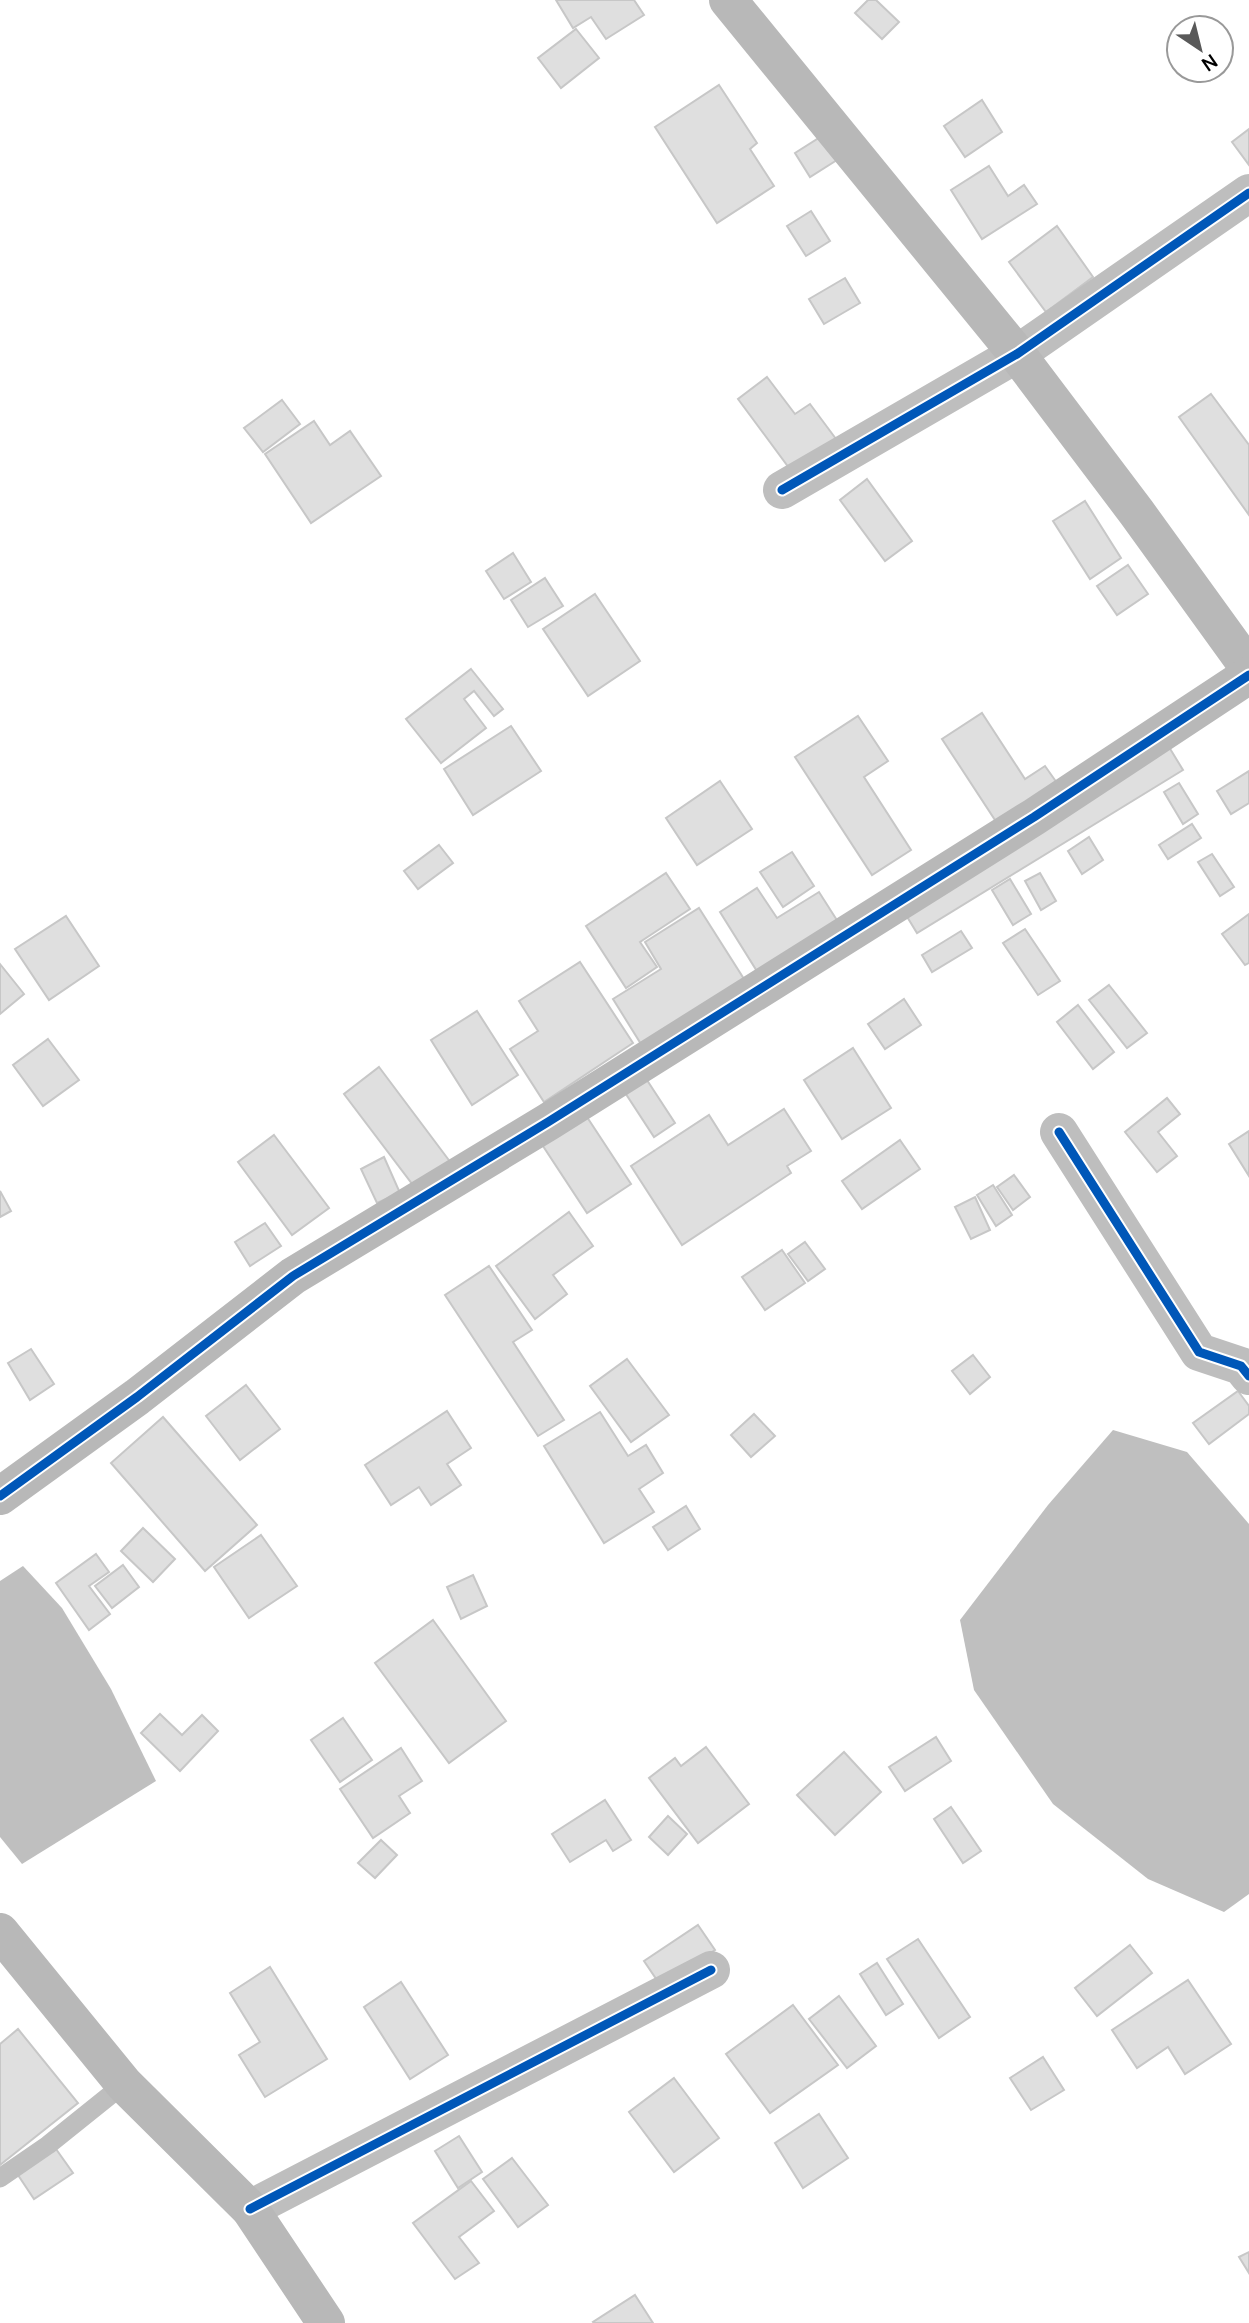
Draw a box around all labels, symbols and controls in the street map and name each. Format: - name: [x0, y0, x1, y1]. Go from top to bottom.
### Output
- north arrow: [1165, 14, 1235, 84]
- text: N: [1197, 48, 1223, 77]

